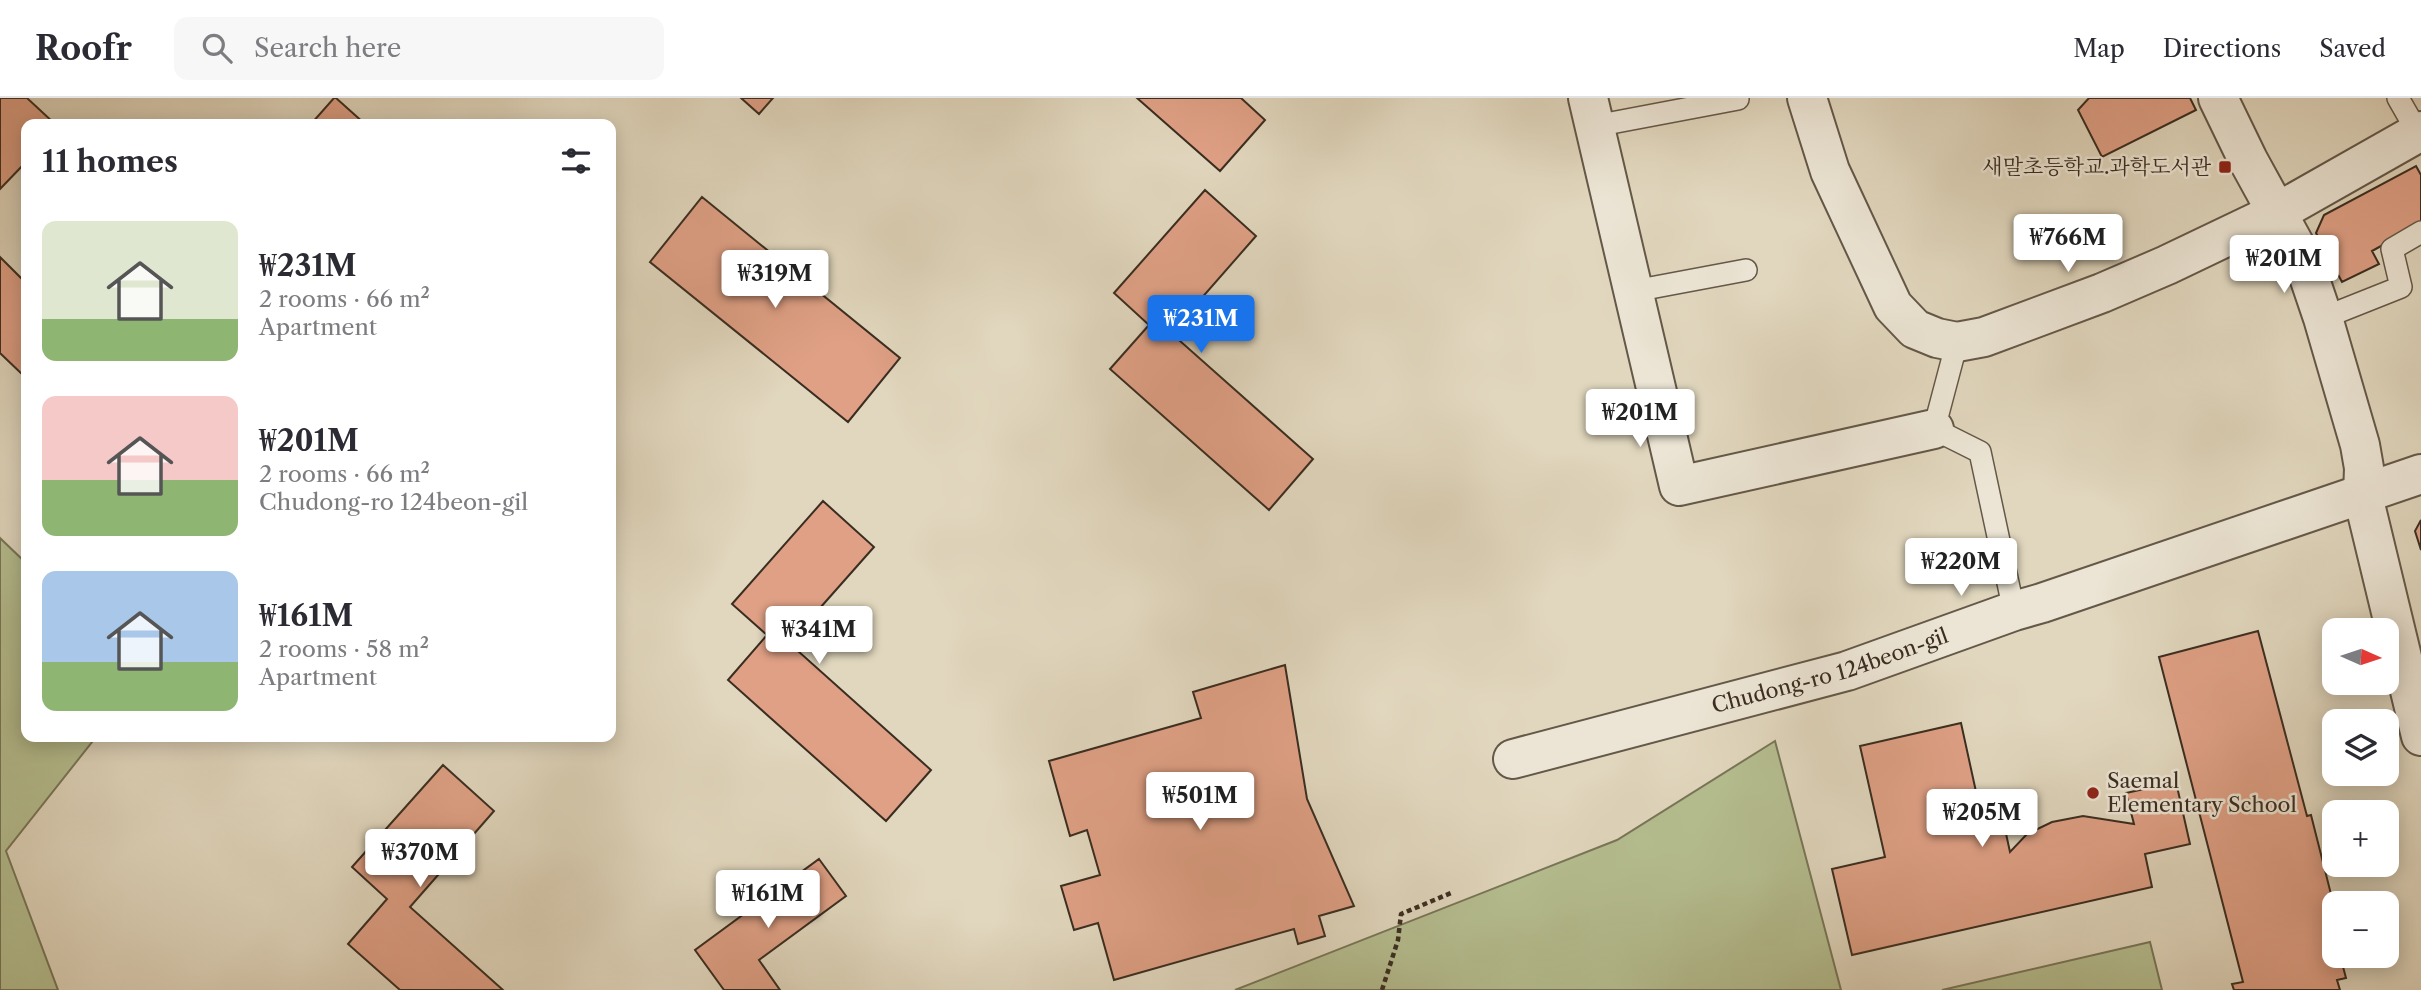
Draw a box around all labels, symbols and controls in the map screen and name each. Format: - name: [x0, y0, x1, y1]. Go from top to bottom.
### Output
- search box: [174, 17, 664, 80]
- text: Roofr: [35, 28, 132, 69]
- icon: search: [198, 29, 236, 67]
- text: Search here: [254, 32, 401, 64]
- text: Map: [2073, 34, 2125, 63]
- text: Directions: [2163, 34, 2281, 63]
- text: Saved: [2319, 34, 2386, 63]
- icon: filters: [557, 142, 595, 180]
- text: 11 homes: [42, 143, 178, 180]
- place label: 새말초등학교.과학도서관: [1982, 154, 2212, 179]
- marker: 새말초등학교.과학도서관: [2217, 159, 2233, 175]
- pin: ₩766M: [2019, 214, 2117, 274]
- text: ₩766M: [2030, 223, 2106, 251]
- pin: ₩201M: [2235, 236, 2333, 295]
- text: ₩201M: [2246, 244, 2322, 272]
- text: ₩231M: [259, 247, 357, 284]
- icon: home: [98, 249, 182, 333]
- pin: ₩319M: [726, 250, 824, 310]
- text: ₩319M: [737, 259, 813, 287]
- text: 2 rooms · 66 m²: [259, 285, 430, 313]
- pin: ₩231M: [1152, 296, 1250, 355]
- text: ₩231M: [1164, 304, 1238, 332]
- text: Apartment: [259, 313, 377, 341]
- pin: ₩201M: [1591, 390, 1689, 449]
- text: ₩201M: [1602, 398, 1678, 426]
- text: ₩201M: [259, 422, 359, 459]
- icon: home: [98, 424, 182, 508]
- text: 2 rooms · 66 m²: [259, 460, 430, 488]
- text: Chudong-ro 124beon-gil: [259, 488, 528, 516]
- pin: ₩220M: [1912, 538, 2010, 598]
- text: ₩220M: [1921, 547, 2001, 575]
- text: ₩161M: [259, 597, 353, 634]
- icon: home: [98, 599, 182, 683]
- pin: ₩341M: [770, 606, 868, 666]
- text: ₩341M: [782, 615, 856, 643]
- north arrow: [2322, 618, 2399, 695]
- map controls: [2322, 618, 2399, 968]
- street label: Chudong-ro 124beon-gil: [1709, 623, 1951, 718]
- text: 2 rooms · 58 m²: [259, 635, 429, 663]
- text: Apartment: [259, 663, 377, 691]
- button: layers: [2322, 709, 2399, 786]
- place label: Saemal Elementary School: [2107, 768, 2297, 817]
- pin: ₩501M: [1151, 772, 1249, 832]
- text: ₩501M: [1162, 781, 1238, 809]
- marker: Saemal Elementary School: [2085, 785, 2101, 801]
- pin: ₩205M: [1933, 790, 2031, 849]
- text: ₩205M: [1943, 798, 2021, 826]
- button: +: [2322, 800, 2399, 877]
- pin: ₩370M: [371, 830, 469, 889]
- text: ₩370M: [381, 838, 459, 866]
- pin: ₩161M: [719, 870, 817, 930]
- text: ₩161M: [732, 879, 804, 907]
- button: −: [2322, 891, 2399, 968]

